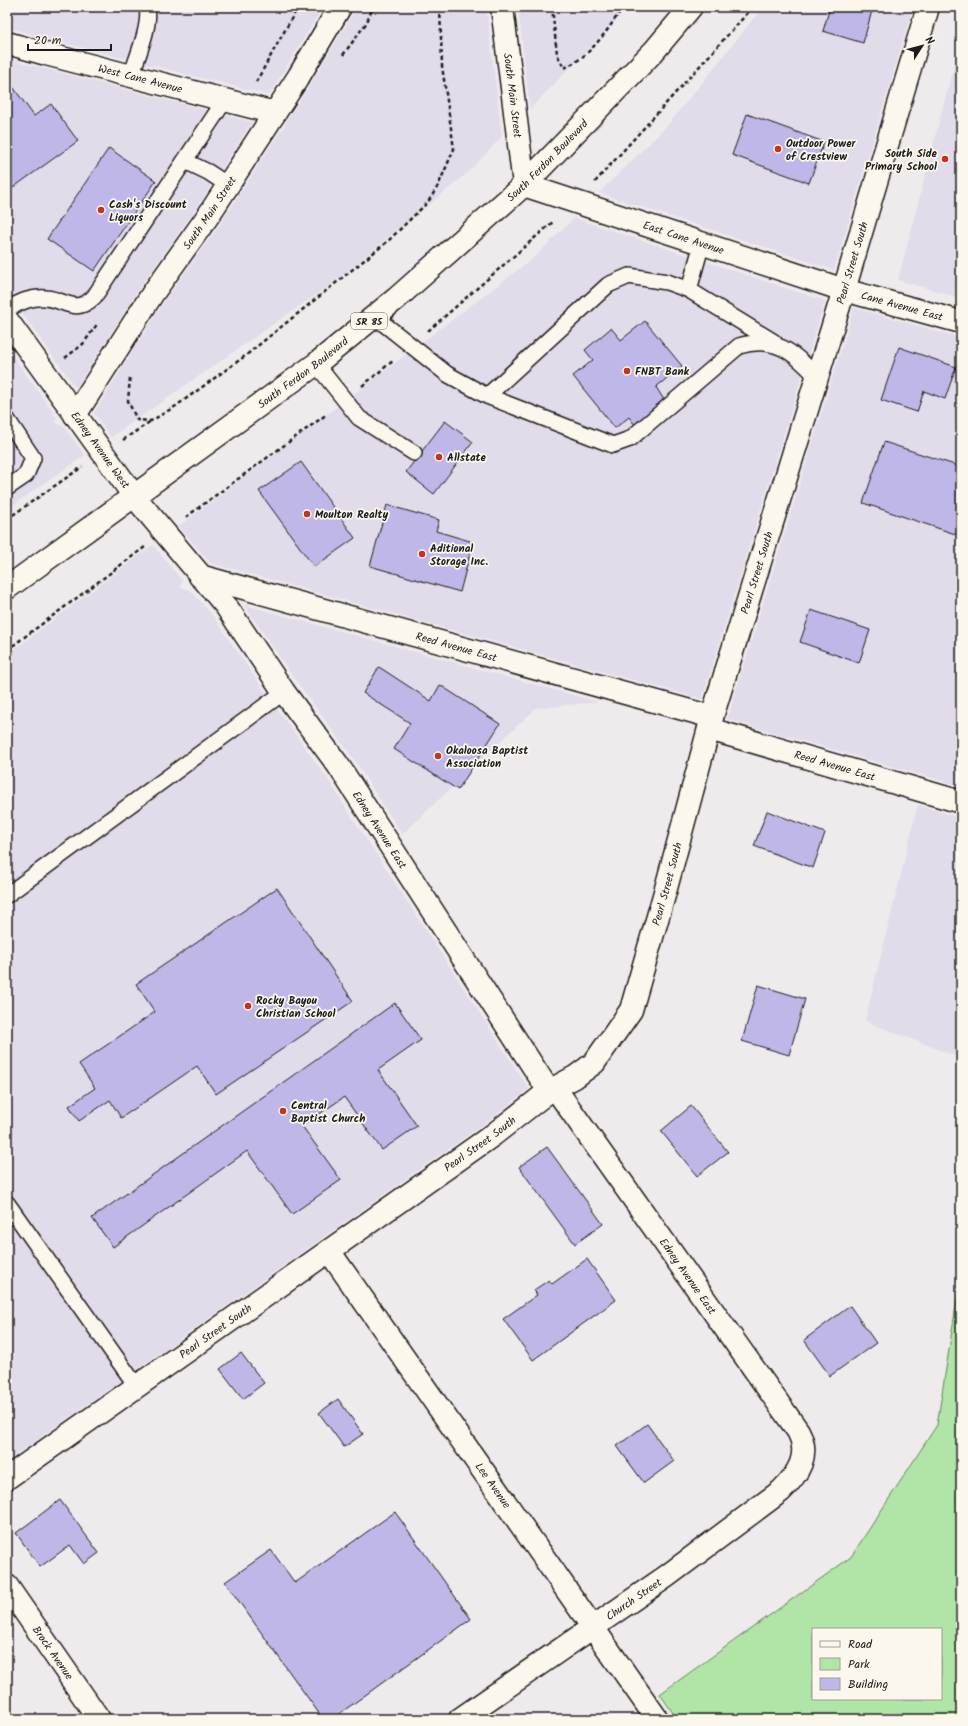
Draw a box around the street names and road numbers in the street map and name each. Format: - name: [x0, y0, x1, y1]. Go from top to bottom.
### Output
- street label: South Main Street: [498, 52, 526, 140]
- street label: West Cane Avenue: [96, 60, 184, 99]
- street label: South Ferdon Boulevard: [503, 115, 593, 206]
- street label: South Main Street: [179, 172, 242, 254]
- street label: East Cane Avenue: [640, 217, 726, 260]
- street label: Pearl Street South: [832, 220, 874, 307]
- street label: Cane Avenue East: [859, 287, 946, 327]
- road number: SR 85: [351, 313, 387, 329]
- street label: South Ferdon Boulevard: [254, 333, 353, 414]
- street label: Edney Avenue West: [66, 408, 134, 493]
- street label: Pearl Street South: [736, 529, 779, 616]
- street label: Reed Avenue East: [413, 628, 500, 668]
- street label: Reed Avenue East: [792, 746, 878, 787]
- street label: Edney Avenue East: [347, 788, 411, 873]
- street label: Pearl Street South: [648, 840, 688, 928]
- street label: Pearl Street South: [440, 1112, 520, 1177]
- street label: Edney Avenue East: [654, 1235, 721, 1319]
- street label: Pearl Street South: [176, 1300, 256, 1364]
- street label: Lee Avenue: [470, 1459, 515, 1513]
- street label: Church Street: [602, 1574, 666, 1626]
- street label: Brock Avenue: [27, 1622, 77, 1684]

